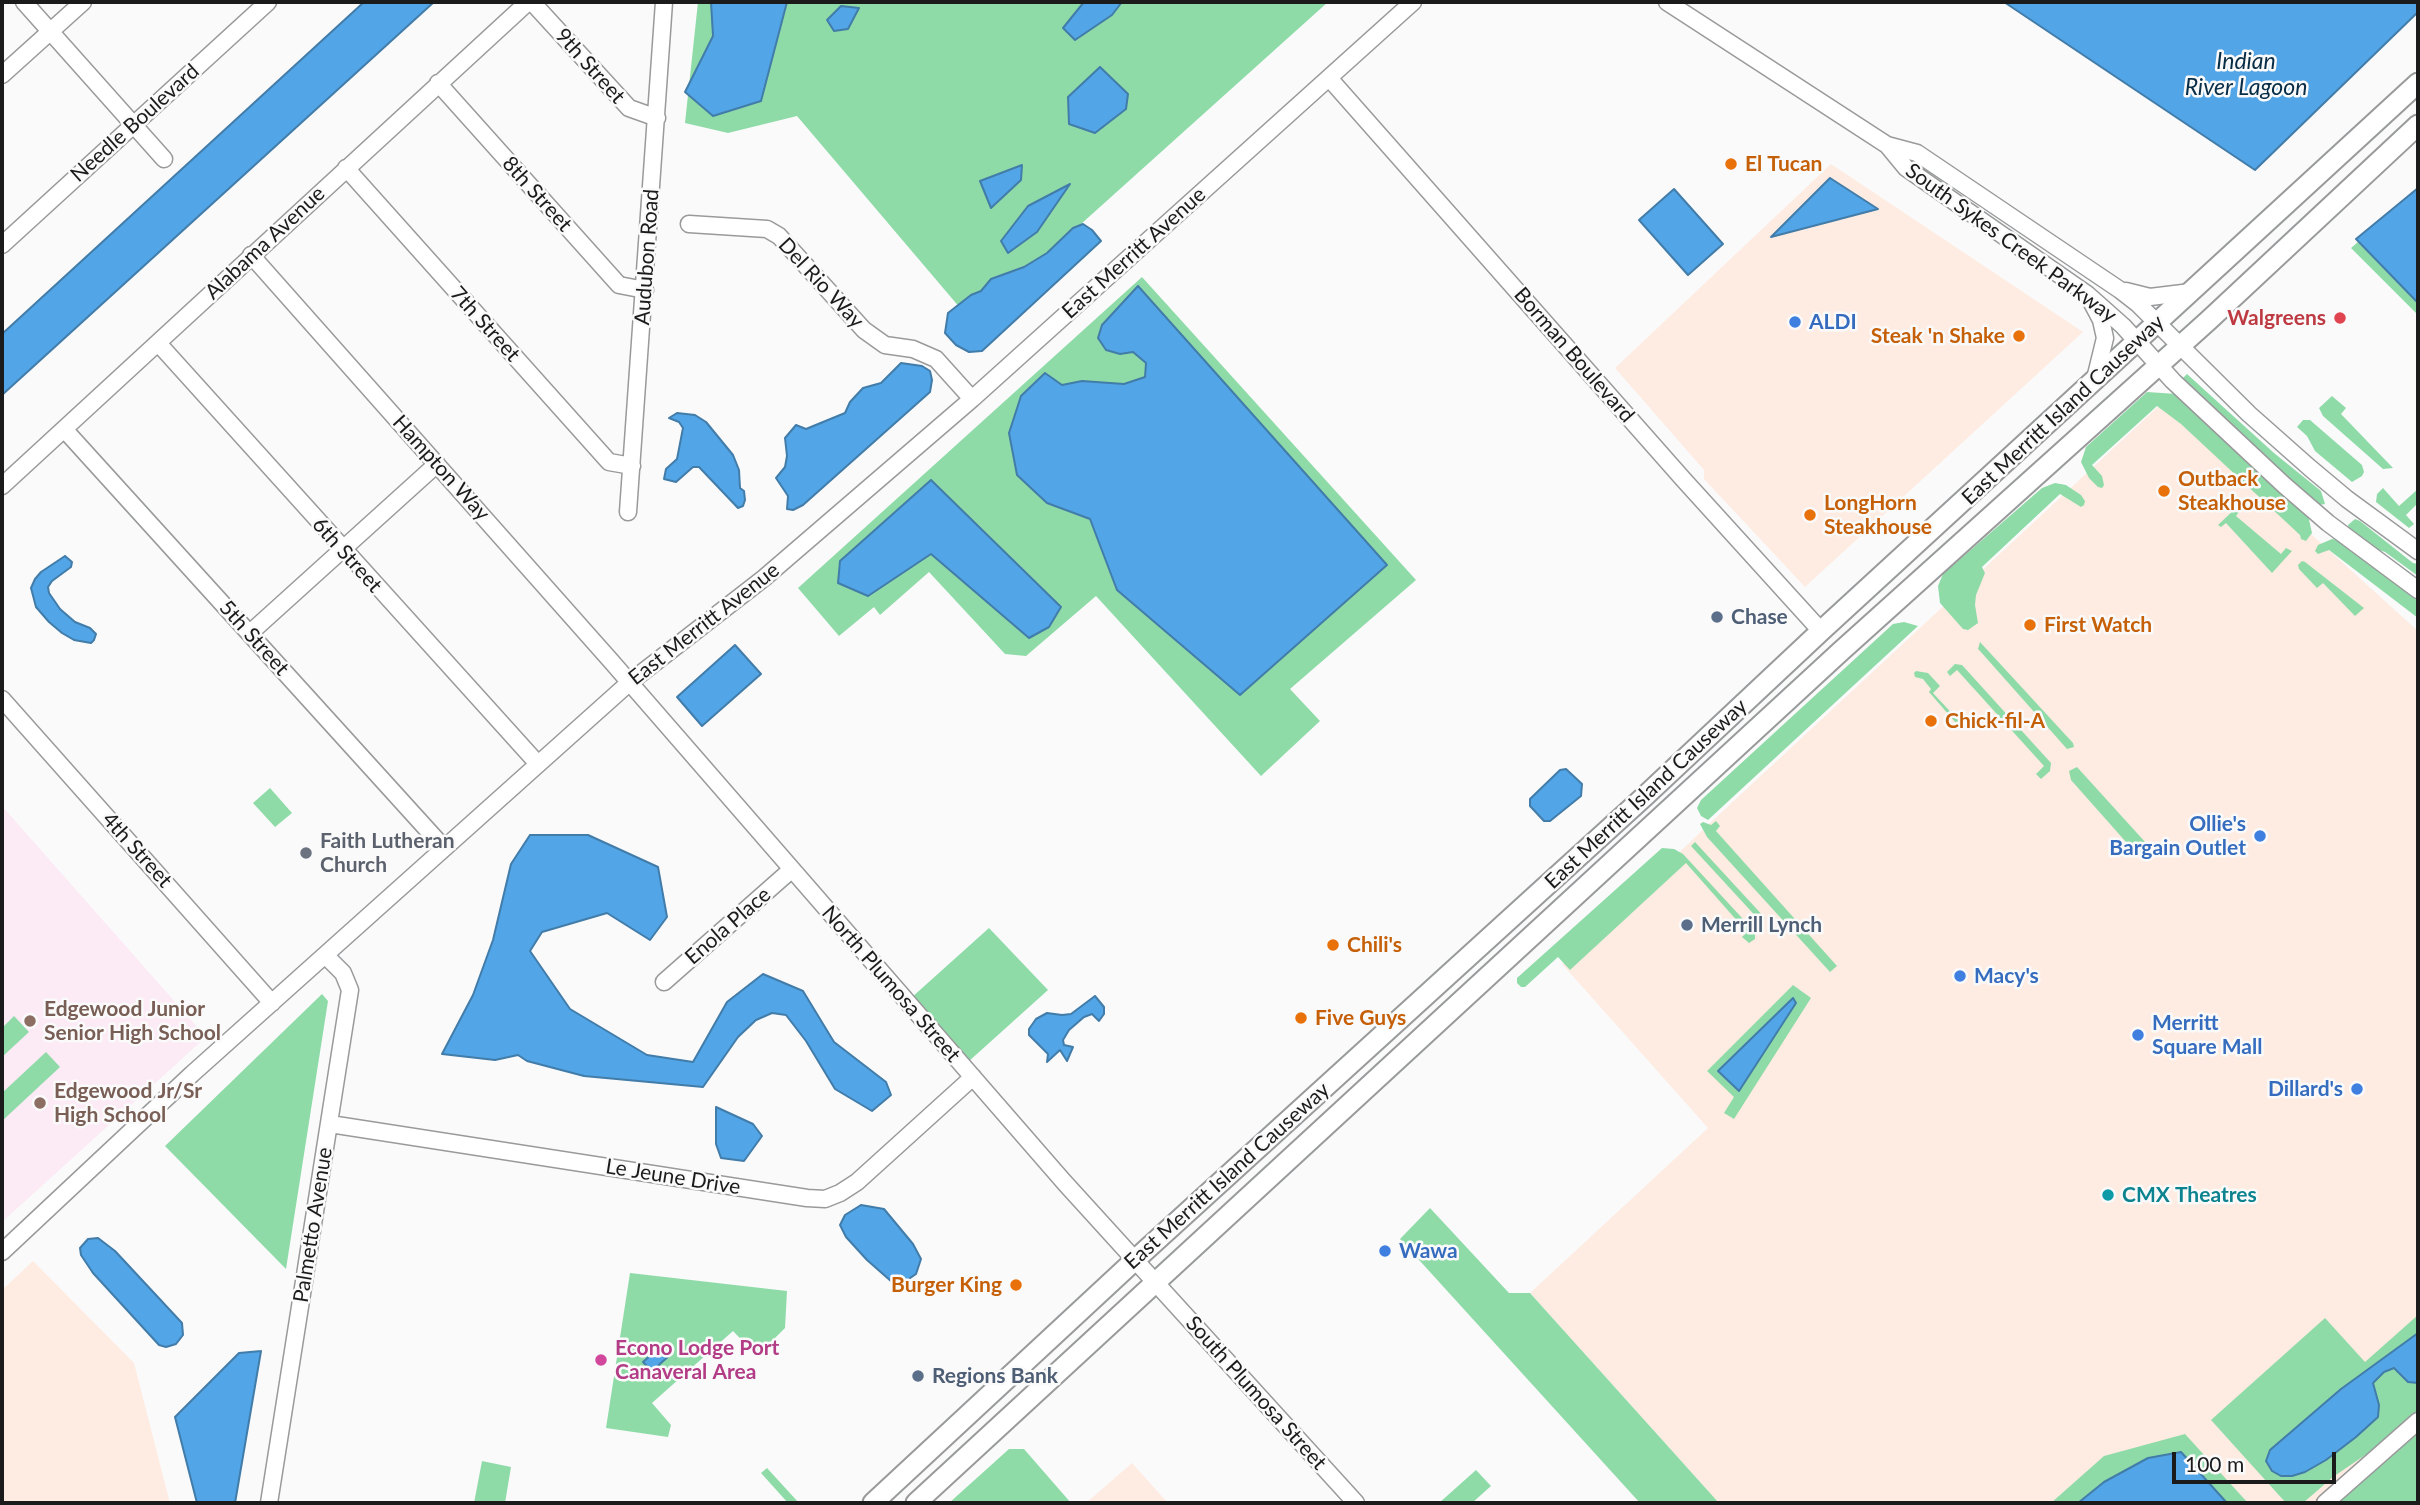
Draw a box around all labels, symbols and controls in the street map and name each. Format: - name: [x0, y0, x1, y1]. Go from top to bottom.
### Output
- street label: 9th Street: [550, 23, 630, 109]
- water label: Indian River Lagoon: [2185, 48, 2307, 102]
- street label: Needle Boulevard: [66, 59, 204, 187]
- street label: 8th Street: [497, 151, 577, 237]
- place label: El Tucan: [1745, 151, 1822, 177]
- marker: El Tucan: [1723, 156, 1739, 172]
- street label: South Sykes Creek Parkway: [1901, 158, 2121, 328]
- street label: Alabama Avenue: [200, 181, 330, 305]
- street label: East Merritt Avenue: [1057, 182, 1211, 324]
- street label: Audubon Road: [630, 188, 664, 326]
- street label: Del Rio Way: [773, 233, 869, 333]
- street label: 7th Street: [445, 281, 525, 367]
- street label: Borman Boulevard: [1509, 282, 1639, 428]
- place label: Walgreens: [2227, 305, 2326, 331]
- place label: ALDI: [1809, 309, 1857, 335]
- street label: East Merritt Island Causeway: [1957, 310, 2169, 510]
- marker: Walgreens: [2332, 310, 2348, 326]
- marker: ALDI: [1787, 314, 1803, 330]
- place label: Steak 'n Shake: [1871, 323, 2005, 349]
- marker: Steak 'n Shake: [2011, 328, 2027, 344]
- street label: Hampton Way: [387, 410, 495, 526]
- place label: Outback Steakhouse: [2178, 466, 2286, 516]
- marker: Outback Steakhouse: [2156, 483, 2172, 499]
- place label: LongHorn Steakhouse: [1824, 490, 1932, 540]
- marker: LongHorn Steakhouse: [1802, 507, 1818, 523]
- street label: 6th Street: [307, 512, 387, 598]
- street label: East Merritt Avenue: [624, 557, 784, 691]
- street label: 5th Street: [214, 595, 294, 681]
- place label: Chase: [1731, 604, 1788, 630]
- marker: Chase: [1709, 609, 1725, 625]
- place label: First Watch: [2044, 612, 2152, 638]
- marker: First Watch: [2022, 617, 2038, 633]
- street label: East Merritt Island Causeway: [1540, 694, 1752, 894]
- place label: Chick-fil-A: [1945, 708, 2045, 734]
- marker: Chick-fil-A: [1923, 713, 1939, 729]
- street label: 4th Street: [97, 807, 177, 893]
- place label: Ollie's Bargain Outlet: [2109, 811, 2246, 861]
- place label: Faith Lutheran Church: [320, 828, 455, 878]
- marker: Ollie's Bargain Outlet: [2252, 828, 2268, 844]
- marker: Faith Lutheran Church: [298, 845, 314, 861]
- street label: Enola Place: [680, 882, 776, 970]
- street label: North Plumosa Street: [816, 901, 966, 1067]
- place label: Merrill Lynch: [1701, 912, 1822, 938]
- marker: Merrill Lynch: [1679, 917, 1695, 933]
- place label: Chili's: [1347, 932, 1402, 958]
- marker: Chili's: [1325, 937, 1341, 953]
- place label: Macy's: [1974, 963, 2039, 989]
- marker: Macy's: [1952, 968, 1968, 984]
- place label: Edgewood Junior Senior High School: [44, 996, 221, 1046]
- place label: Five Guys: [1315, 1005, 1406, 1031]
- marker: Five Guys: [1293, 1010, 1309, 1026]
- place label: Merritt Square Mall: [2152, 1010, 2262, 1060]
- marker: Edgewood Junior Senior High School: [22, 1013, 38, 1029]
- marker: Merritt Square Mall: [2130, 1027, 2146, 1043]
- place label: Dillard's: [2268, 1076, 2343, 1102]
- street label: East Merritt Island Causeway: [1119, 1077, 1335, 1275]
- place label: Edgewood Jr/Sr High School: [54, 1078, 202, 1128]
- marker: Dillard's: [2349, 1081, 2365, 1097]
- marker: Edgewood Jr/Sr High School: [32, 1095, 48, 1111]
- street label: Palmetto Avenue: [288, 1145, 338, 1305]
- street label: Le Jeune Drive: [604, 1154, 742, 1200]
- place label: CMX Theatres: [2122, 1182, 2257, 1208]
- marker: CMX Theatres: [2100, 1187, 2116, 1203]
- place label: Wawa: [1399, 1238, 1458, 1264]
- marker: Wawa: [1377, 1243, 1393, 1259]
- place label: Burger King: [891, 1272, 1002, 1298]
- marker: Burger King: [1008, 1277, 1024, 1293]
- street label: South Plumosa Street: [1180, 1311, 1332, 1475]
- place label: Econo Lodge Port Canaveral Area: [615, 1335, 779, 1385]
- marker: Econo Lodge Port Canaveral Area: [593, 1352, 609, 1368]
- place label: Regions Bank: [932, 1363, 1058, 1389]
- marker: Regions Bank: [910, 1368, 926, 1384]
- scale bar: [2175, 1438, 2340, 1482]
- text: 100 m: [2185, 1451, 2244, 1476]

